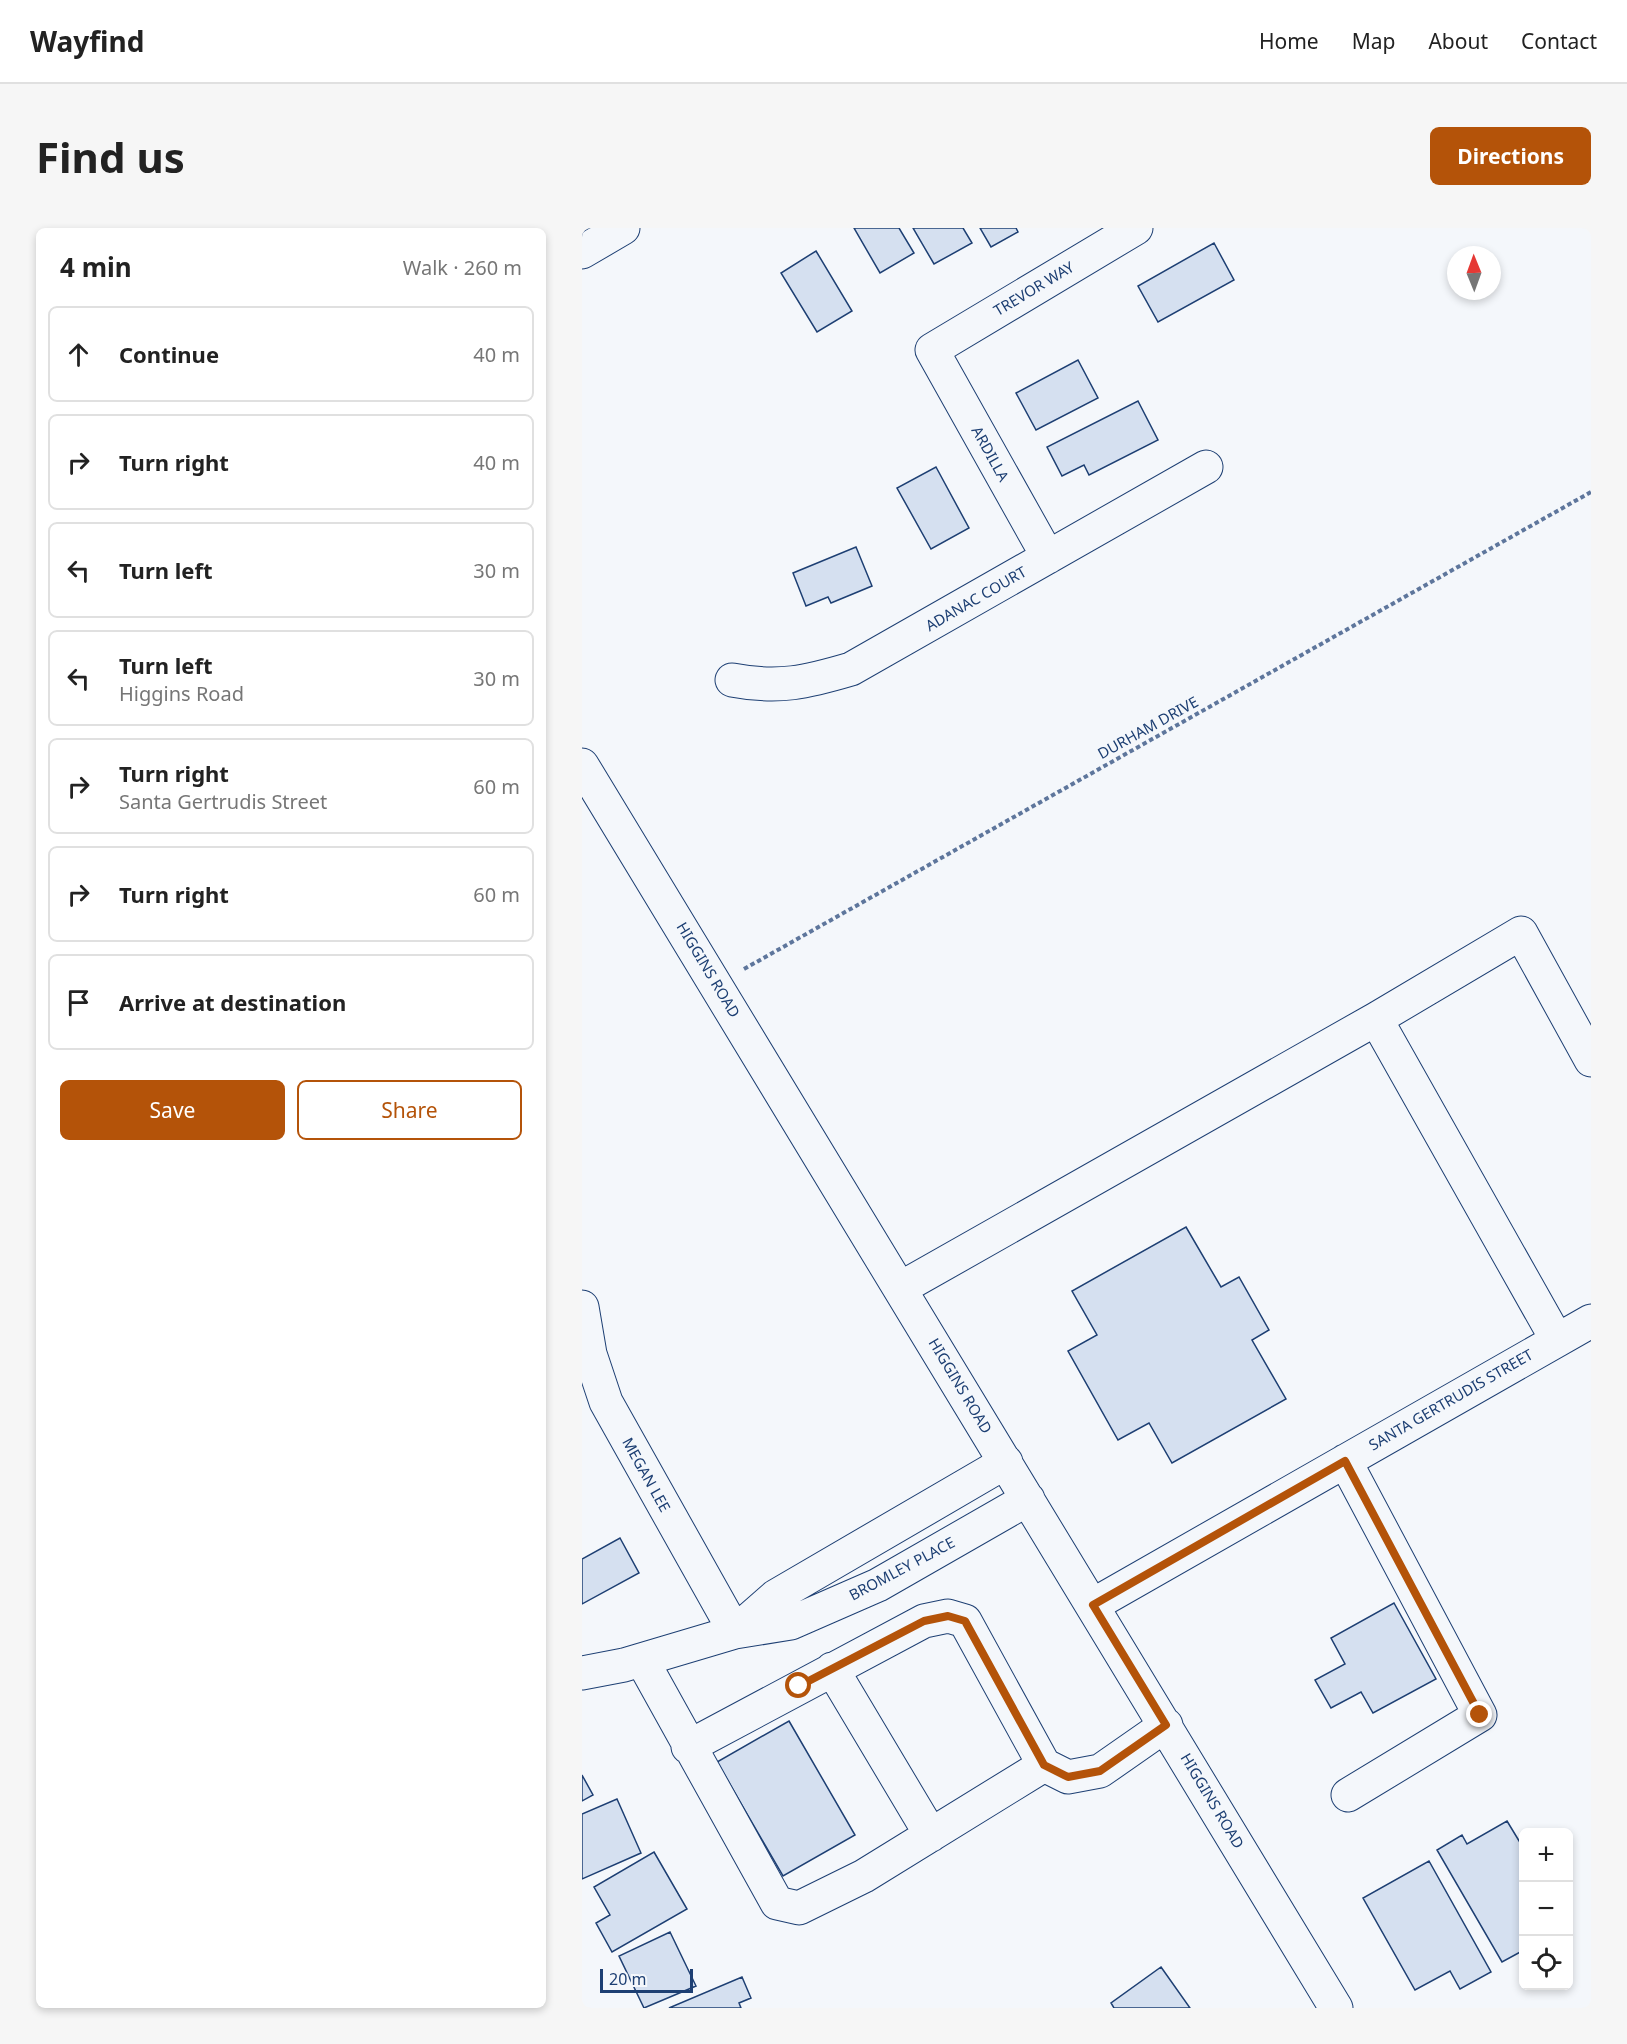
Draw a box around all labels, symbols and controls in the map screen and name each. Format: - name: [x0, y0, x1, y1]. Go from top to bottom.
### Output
- text: Wayfind: [30, 22, 144, 60]
- text: Home: [1259, 27, 1319, 55]
- text: Map: [1352, 27, 1395, 55]
- text: About: [1428, 27, 1488, 55]
- text: Contact: [1521, 27, 1597, 55]
- button: Directions: [1430, 127, 1591, 185]
- text: Find us: [36, 128, 185, 185]
- north arrow: [1447, 246, 1501, 300]
- text: 4 min: [60, 249, 132, 285]
- text: Walk · 260 m: [403, 254, 522, 281]
- street label: TREVOR WAY: [990, 256, 1078, 320]
- icon: ahead: [62, 338, 95, 371]
- text: Continue: [119, 339, 219, 369]
- text: 40 m: [473, 341, 520, 368]
- street label: ARDILLA: [968, 422, 1014, 485]
- icon: right: [62, 446, 95, 479]
- text: Turn right: [119, 447, 229, 477]
- text: 40 m: [473, 449, 520, 476]
- icon: left: [62, 554, 95, 587]
- text: Turn left: [119, 555, 213, 585]
- text: 30 m: [473, 557, 520, 584]
- street label: ADANAC COURT: [921, 561, 1030, 635]
- text: Turn left: [119, 650, 213, 680]
- icon: left: [62, 662, 95, 695]
- text: 30 m: [473, 665, 520, 692]
- text: Higgins Road: [119, 680, 244, 707]
- street label: DURHAM DRIVE: [1094, 691, 1201, 763]
- text: Turn right: [119, 758, 229, 788]
- icon: right: [62, 770, 95, 803]
- text: 60 m: [473, 773, 520, 800]
- text: Santa Gertrudis Street: [119, 788, 327, 815]
- icon: right: [62, 878, 95, 911]
- text: Turn right: [119, 879, 229, 909]
- text: 60 m: [473, 881, 520, 908]
- street label: HIGGINS ROAD: [672, 918, 745, 1021]
- icon: arrive: [62, 986, 95, 1019]
- text: Arrive at destination: [119, 987, 346, 1017]
- button: Save: [60, 1080, 285, 1140]
- button: Share: [297, 1080, 522, 1140]
- street label: HIGGINS ROAD: [924, 1334, 997, 1437]
- street label: SANTA GERTRUDIS STREET: [1365, 1344, 1537, 1454]
- street label: MEGAN LEE: [618, 1434, 676, 1515]
- street label: BROMLEY PLACE: [845, 1532, 958, 1604]
- route start: [785, 1672, 811, 1698]
- route end: [1466, 1701, 1492, 1727]
- street label: HIGGINS ROAD: [1176, 1749, 1249, 1852]
- map controls: [1519, 1828, 1573, 1990]
- button: +: [1519, 1828, 1573, 1882]
- button: −: [1519, 1882, 1573, 1936]
- button: locate: [1519, 1936, 1573, 1990]
- scale bar: [600, 1966, 693, 1994]
- text: 20 m: [609, 1968, 646, 1990]

